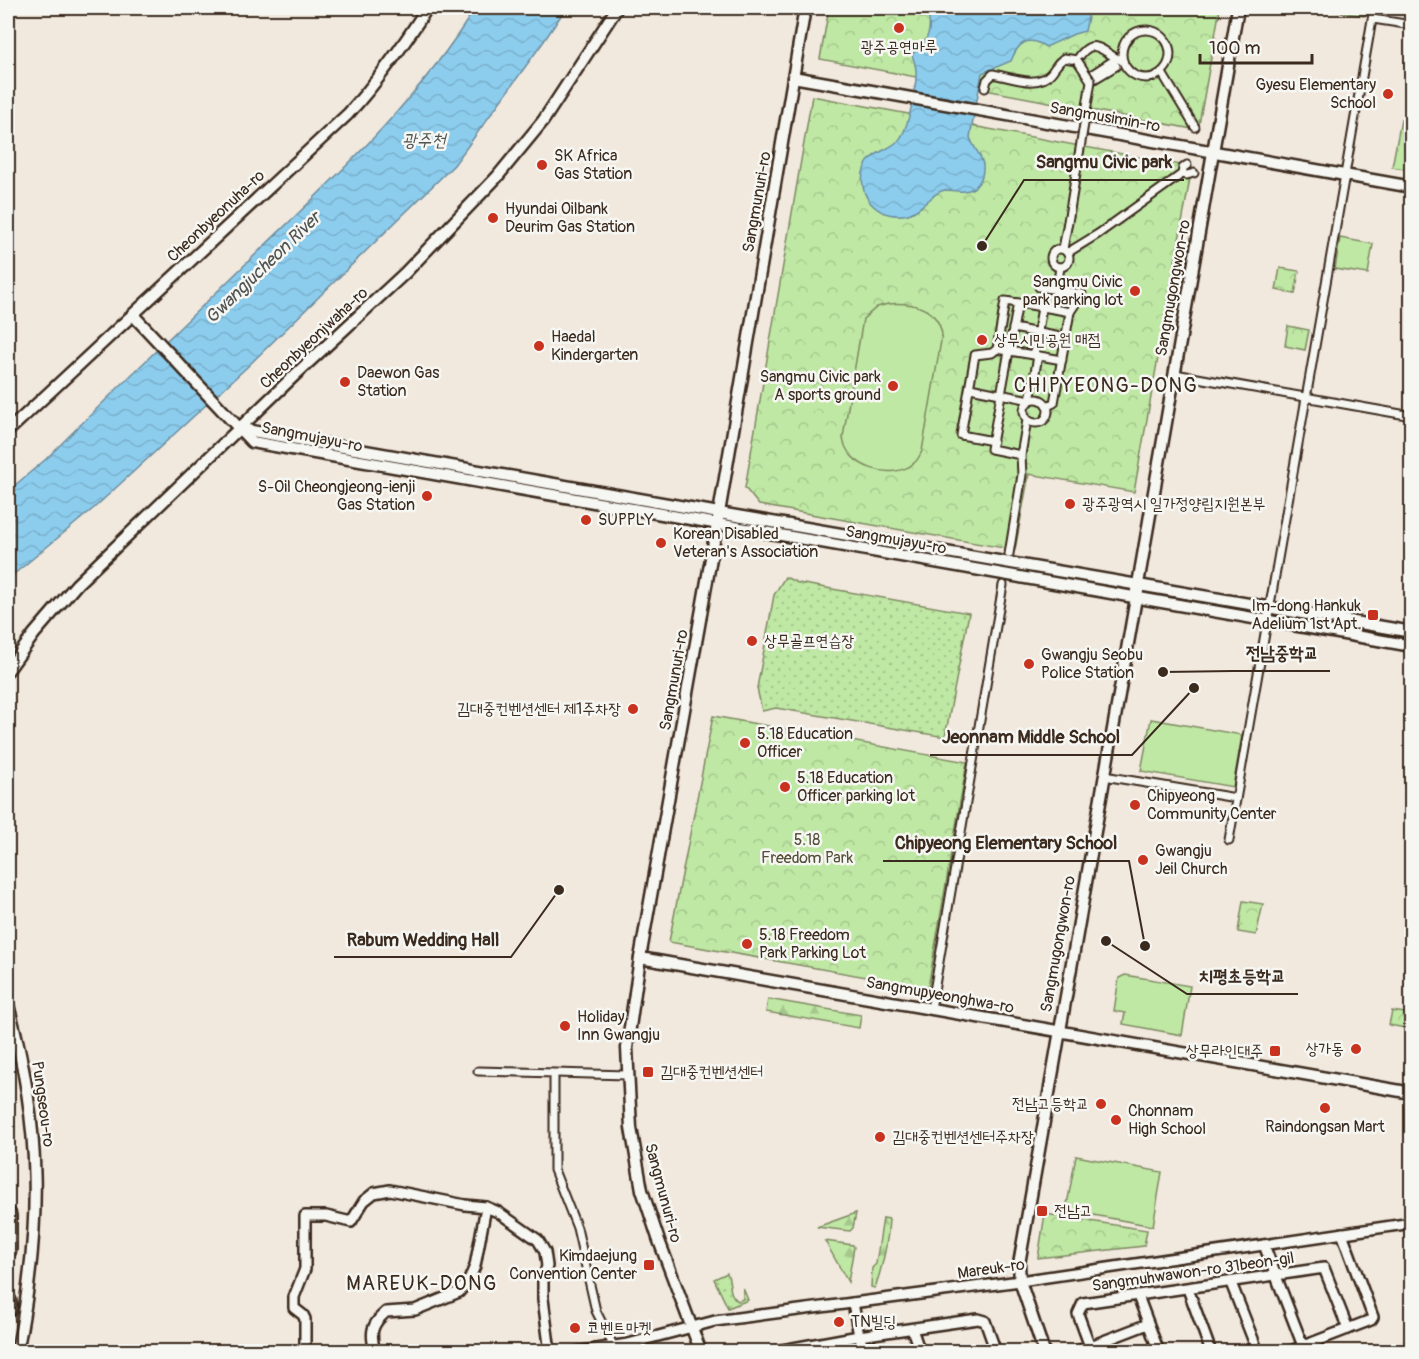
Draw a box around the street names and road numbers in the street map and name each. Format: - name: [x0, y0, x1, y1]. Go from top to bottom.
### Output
- street label: Sangmusimin-ro: [1048, 97, 1162, 137]
- street label: Sangmunuri-ro: [738, 150, 776, 254]
- street label: Cheonbyeonuha-ro: [163, 165, 269, 266]
- street label: Sangmugongwon-ro: [1151, 218, 1195, 358]
- street label: Cheonbyeonjwaha-ro: [256, 283, 372, 393]
- street label: Sangmujayu-ro: [260, 417, 365, 457]
- street label: Sangmujayu-ro: [844, 521, 949, 559]
- street label: Sangmunuri-ro: [655, 628, 693, 732]
- street label: Sangmugongwon-ro: [1036, 874, 1080, 1014]
- street label: Sangmupyeonghwa-ro: [864, 972, 1016, 1018]
- street label: Pungseou-ro: [27, 1060, 59, 1149]
- street label: Sangmunuri-ro: [640, 1141, 686, 1245]
- street label: Sangmuhwawon-ro 31beon-gil: [1091, 1248, 1295, 1296]
- street label: Mareuk-ro: [956, 1254, 1026, 1284]

